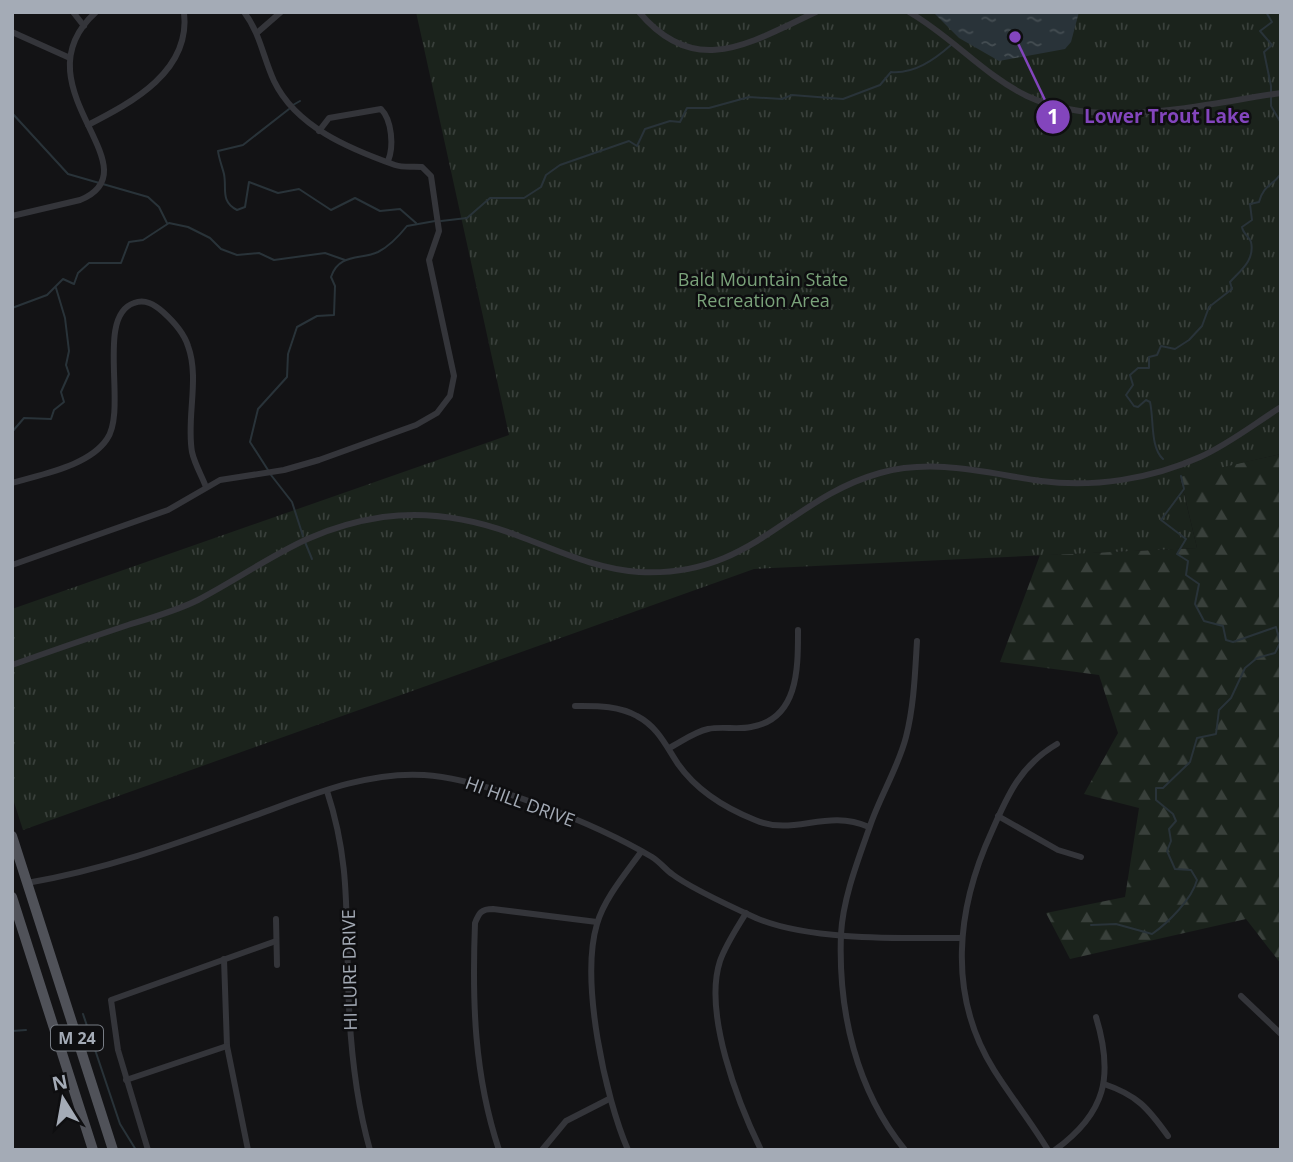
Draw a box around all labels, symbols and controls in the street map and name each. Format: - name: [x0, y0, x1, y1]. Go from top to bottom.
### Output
- callout: Lower Trout Lake: [1035, 97, 1264, 137]
- text: 1: [1047, 102, 1059, 130]
- text: Lower Trout Lake: [1084, 103, 1250, 129]
- park label: Bald Mountain State Recreation Area: [678, 267, 848, 312]
- street label: HI HILL DRIVE: [462, 770, 578, 832]
- street label: HI LURE DRIVE: [336, 909, 362, 1031]
- road number: M 24: [51, 1026, 103, 1050]
- north arrow: [28, 1064, 98, 1134]
- text: N: [50, 1068, 70, 1097]

